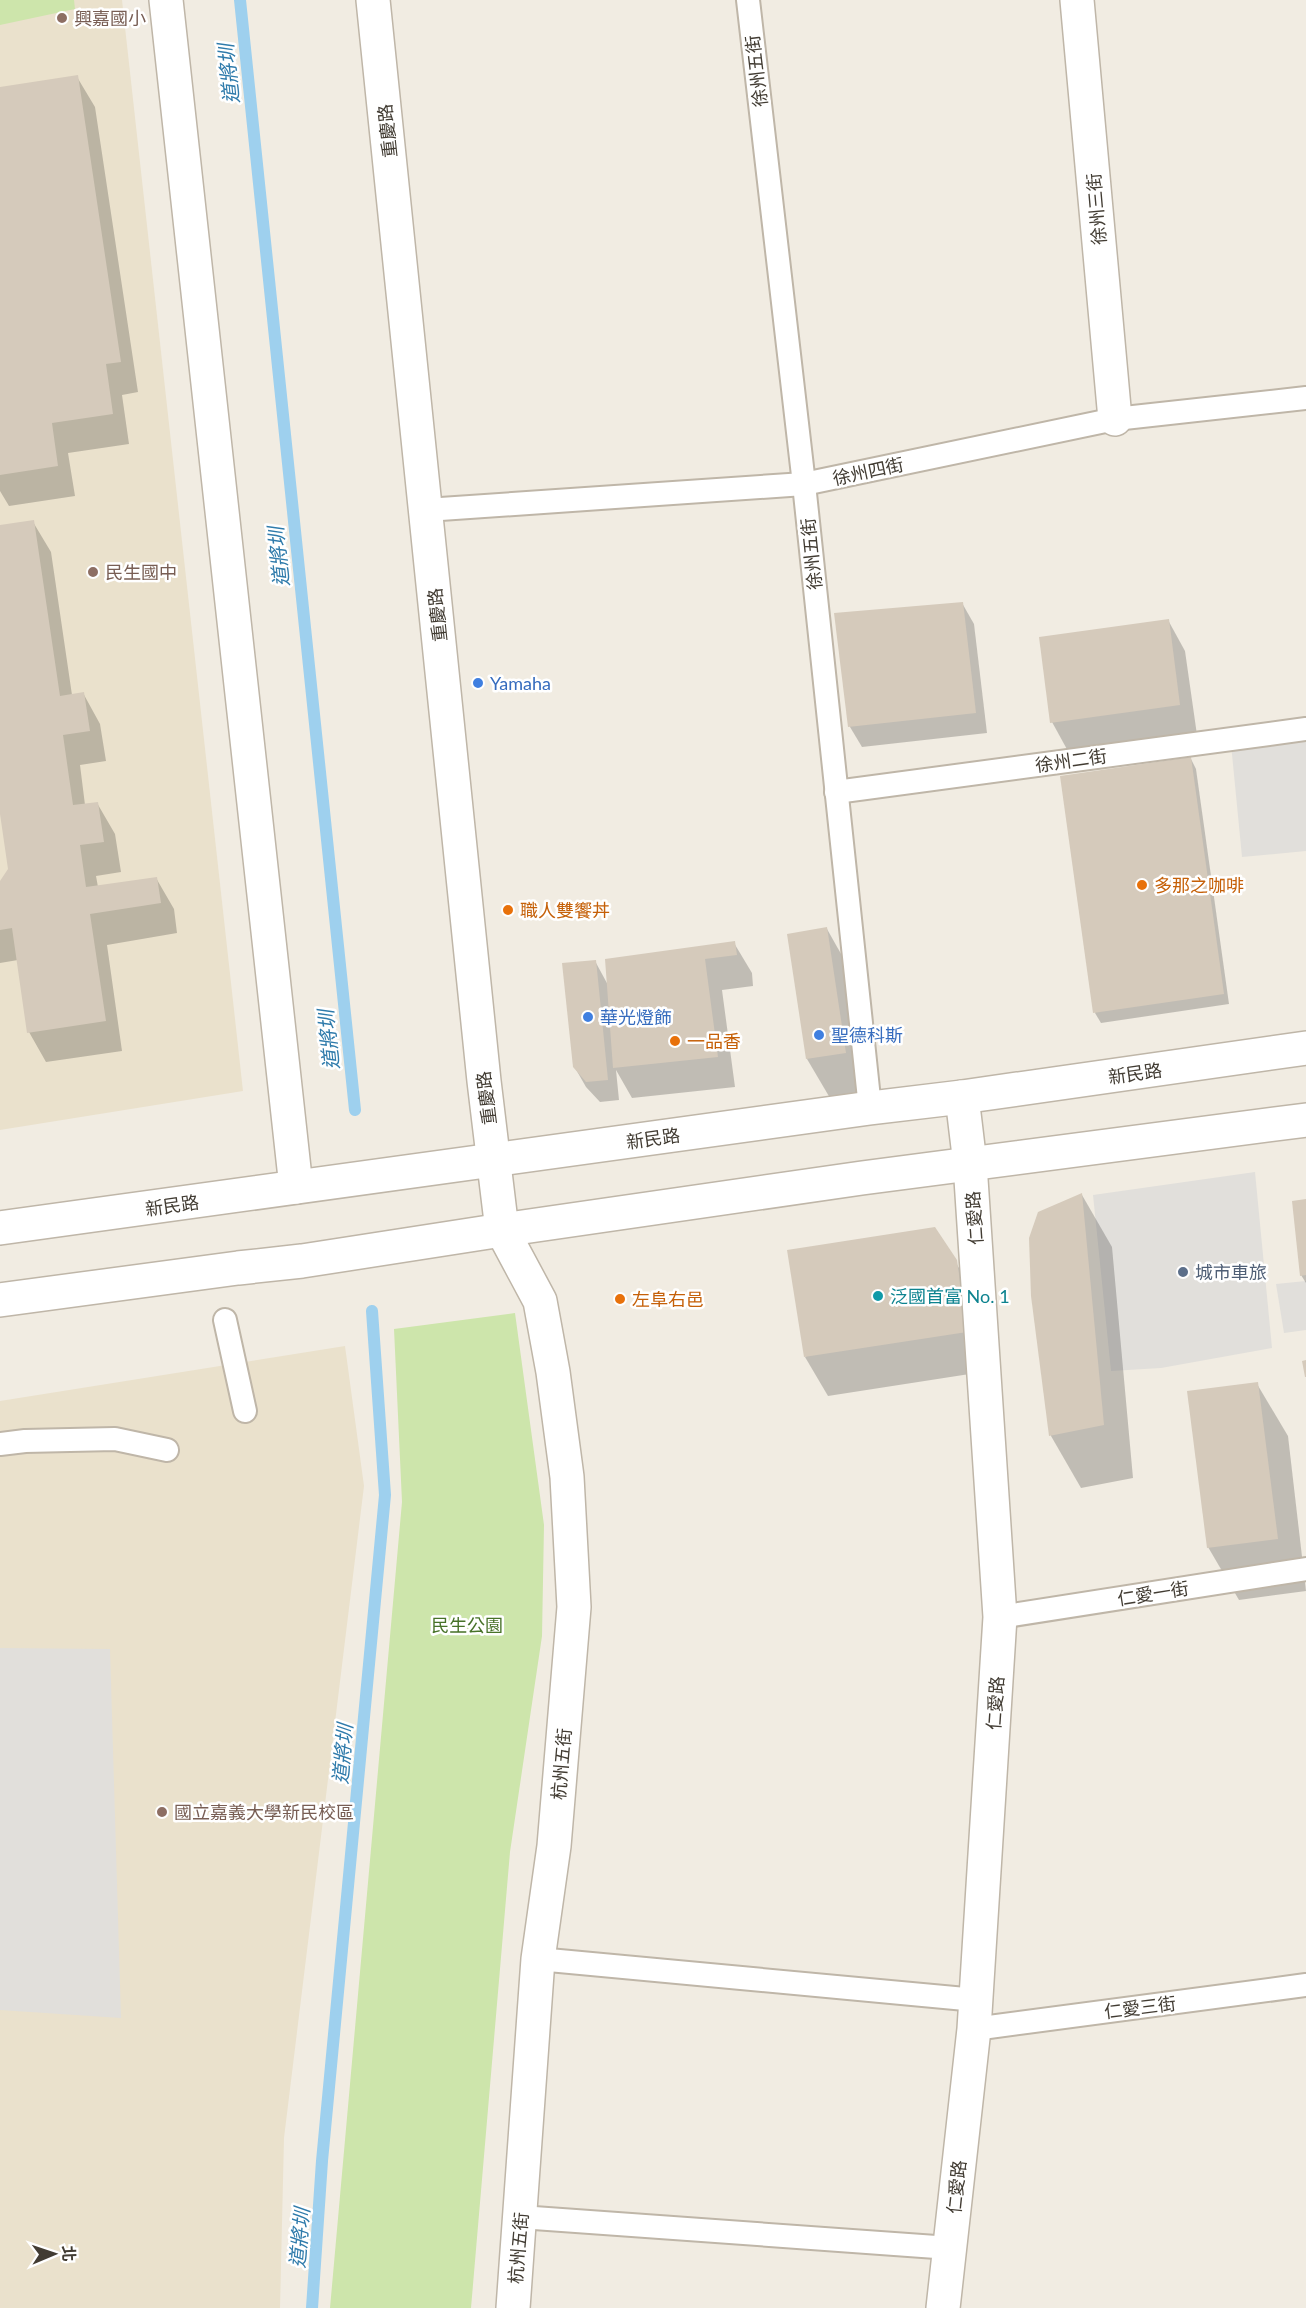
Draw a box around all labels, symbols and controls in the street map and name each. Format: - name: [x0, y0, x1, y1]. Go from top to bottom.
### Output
- place label: 興嘉國小: [74, 7, 146, 29]
- marker: 興嘉國小: [55, 11, 69, 25]
- street label: 徐州五街: [741, 34, 771, 108]
- water label: 道將圳: [213, 40, 243, 105]
- street label: 重慶路: [373, 103, 401, 159]
- street label: 徐州三街: [1082, 172, 1110, 246]
- street label: 徐州四街: [830, 453, 906, 489]
- street label: 徐州五街: [796, 517, 826, 591]
- water label: 道將圳: [263, 523, 293, 588]
- place label: 民生國中: [105, 561, 177, 583]
- marker: 民生國中: [86, 565, 100, 579]
- street label: 重慶路: [423, 587, 451, 643]
- place label: Yamaha: [490, 672, 551, 694]
- marker: Yamaha: [471, 676, 485, 690]
- street label: 徐州二街: [1034, 744, 1108, 776]
- place label: 多那之咖啡: [1154, 874, 1244, 896]
- marker: 多那之咖啡: [1135, 878, 1149, 892]
- place label: 職人雙饗丼: [520, 899, 610, 921]
- marker: 職人雙饗丼: [501, 903, 515, 917]
- water label: 道將圳: [313, 1006, 343, 1071]
- place label: 華光燈飾: [600, 1006, 672, 1028]
- marker: 華光燈飾: [581, 1010, 595, 1024]
- place label: 聖德科斯: [831, 1024, 903, 1046]
- marker: 聖德科斯: [812, 1028, 826, 1042]
- place label: 一品香: [687, 1030, 741, 1052]
- marker: 一品香: [668, 1034, 682, 1048]
- street label: 新民路: [1107, 1058, 1163, 1088]
- street label: 重慶路: [472, 1070, 500, 1126]
- street label: 新民路: [625, 1123, 681, 1153]
- street label: 新民路: [144, 1190, 200, 1220]
- street label: 仁愛路: [961, 1190, 987, 1246]
- place label: 城市車旅: [1195, 1261, 1267, 1283]
- marker: 城市車旅: [1176, 1265, 1190, 1279]
- place label: 泛國首富 No. 1: [890, 1285, 1010, 1307]
- place label: 左阜右邑: [632, 1288, 704, 1310]
- marker: 泛國首富 No. 1: [871, 1289, 885, 1303]
- marker: 左阜右邑: [613, 1292, 627, 1306]
- street label: 仁愛一街: [1116, 1577, 1190, 1609]
- park label: 民生公園: [431, 1614, 503, 1636]
- street label: 仁愛路: [982, 1675, 1008, 1731]
- water label: 道將圳: [327, 1720, 357, 1785]
- street label: 杭州五街: [547, 1727, 575, 1801]
- place label: 國立嘉義大學新民校區: [174, 1801, 354, 1823]
- marker: 國立嘉義大學新民校區: [155, 1805, 169, 1819]
- street label: 仁愛三街: [1103, 1992, 1177, 2022]
- street label: 仁愛路: [942, 2159, 970, 2215]
- water label: 道將圳: [284, 2204, 314, 2269]
- street label: 杭州五街: [504, 2211, 532, 2285]
- north arrow: [24, 2224, 84, 2284]
- text: 北: [60, 2245, 79, 2262]

